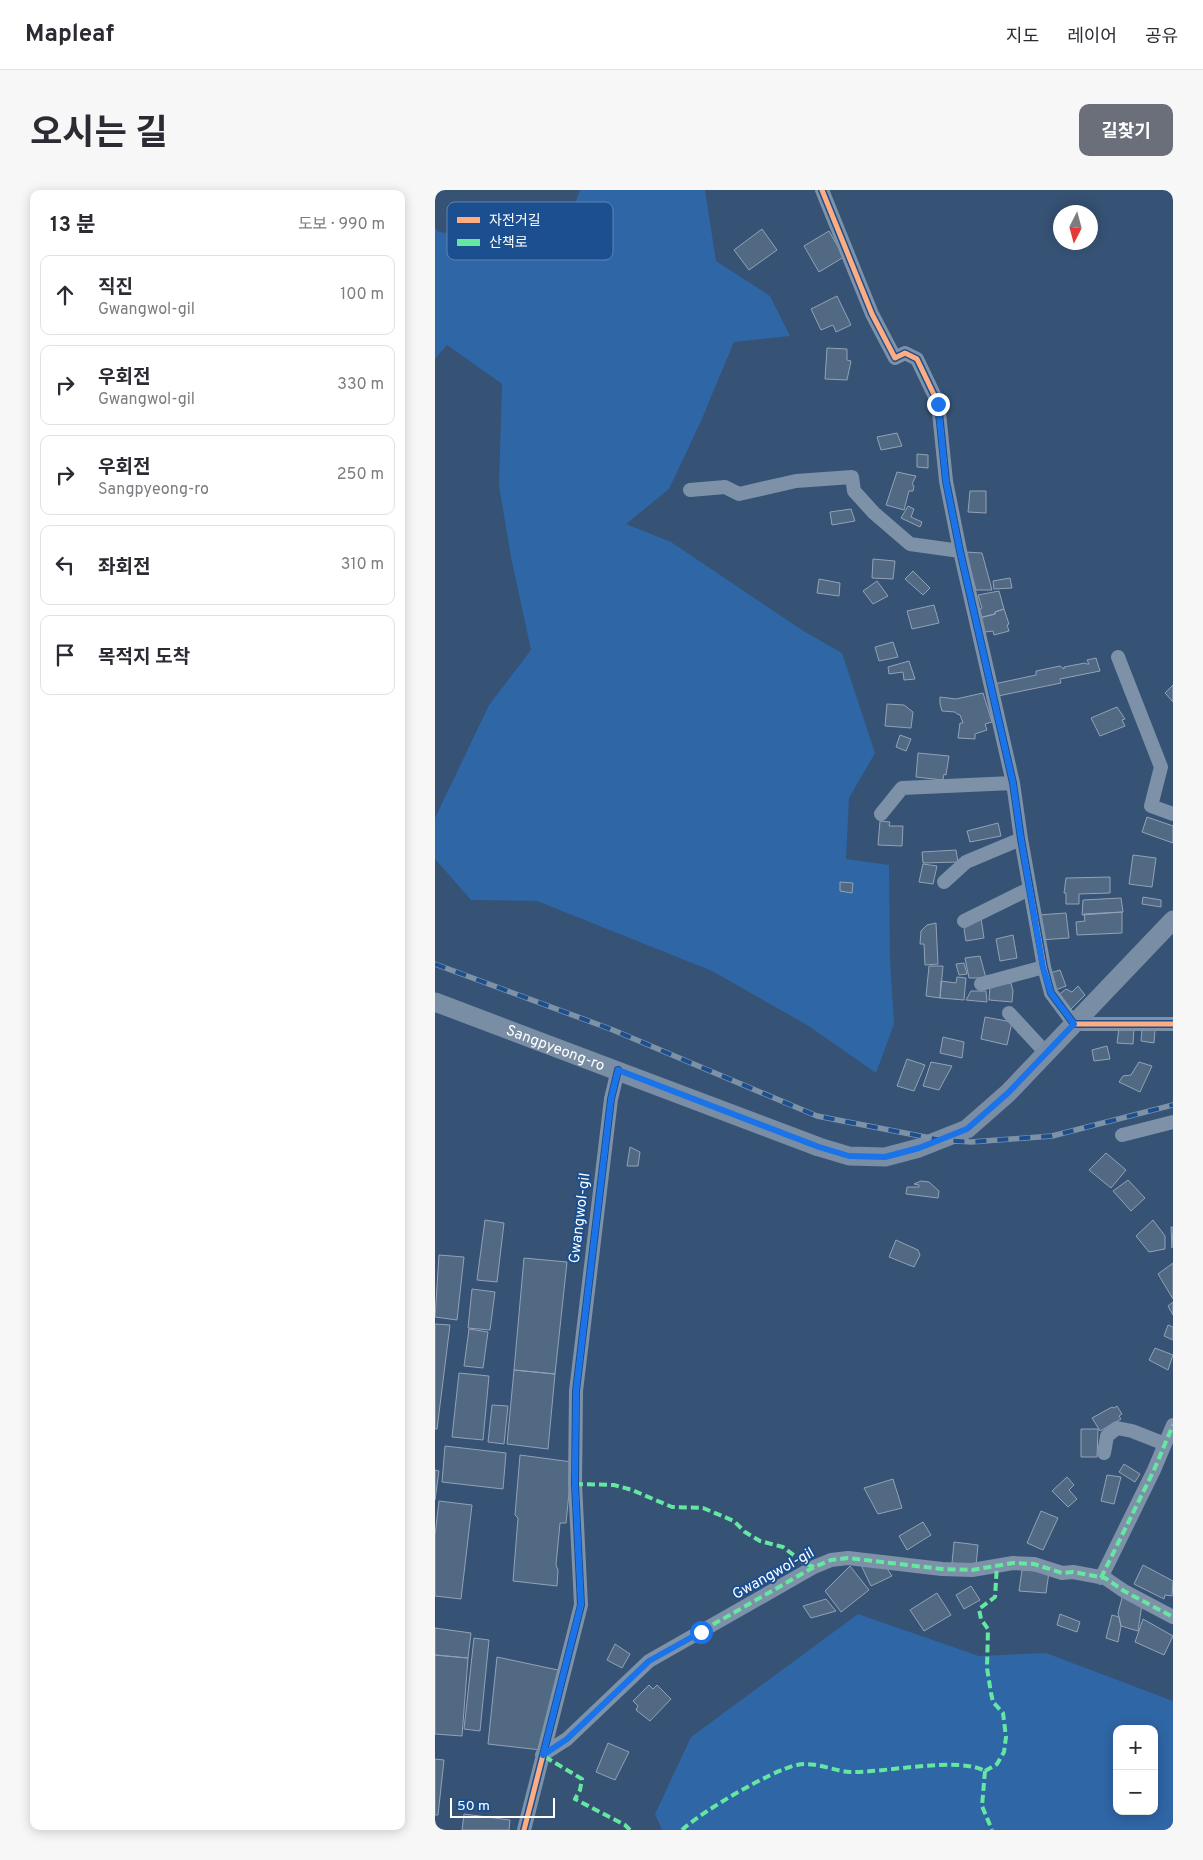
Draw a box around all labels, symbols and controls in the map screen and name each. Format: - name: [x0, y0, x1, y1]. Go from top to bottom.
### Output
- text: Mapleaf: [25, 20, 114, 50]
- text: 지도: [1006, 26, 1039, 49]
- text: 레이어: [1067, 26, 1117, 49]
- text: 공유: [1145, 26, 1178, 49]
- button: 길찾기: [1079, 104, 1173, 156]
- text: 오시는 길: [30, 113, 168, 157]
- legend: [447, 202, 613, 260]
- north arrow: [1053, 205, 1098, 250]
- text: 13 분: [50, 212, 96, 239]
- text: 자전거길: [489, 213, 541, 230]
- text: 도보 · 990 m: [298, 215, 385, 235]
- text: 산책로: [489, 235, 528, 252]
- text: 직진: [98, 276, 133, 300]
- icon: ahead: [51, 281, 79, 309]
- text: 100 m: [340, 285, 384, 305]
- text: Gwangwol-gil: [98, 300, 195, 320]
- text: 우회전: [98, 366, 150, 390]
- icon: right: [51, 371, 79, 399]
- text: 330 m: [337, 375, 384, 395]
- text: Gwangwol-gil: [98, 390, 195, 410]
- route end: [927, 393, 950, 416]
- text: 우회전: [98, 456, 150, 480]
- icon: right: [51, 461, 79, 489]
- text: 250 m: [337, 465, 384, 485]
- text: Sangpyeong-ro: [98, 480, 209, 500]
- icon: left: [51, 551, 79, 579]
- text: 310 m: [341, 555, 384, 575]
- text: 좌회전: [98, 556, 150, 580]
- icon: arrive: [51, 641, 79, 669]
- text: 목적지 도착: [98, 646, 190, 670]
- street label: Sangpyeong-ro: [503, 1022, 607, 1076]
- street label: Gwangwol-gil: [566, 1172, 595, 1264]
- street label: Gwangwol-gil: [729, 1544, 818, 1605]
- route start: [690, 1621, 713, 1644]
- map controls: [1113, 1725, 1158, 1815]
- button: +: [1113, 1725, 1158, 1770]
- button: −: [1113, 1770, 1158, 1815]
- scale bar: [450, 1795, 555, 1818]
- text: 50 m: [457, 1798, 490, 1815]

